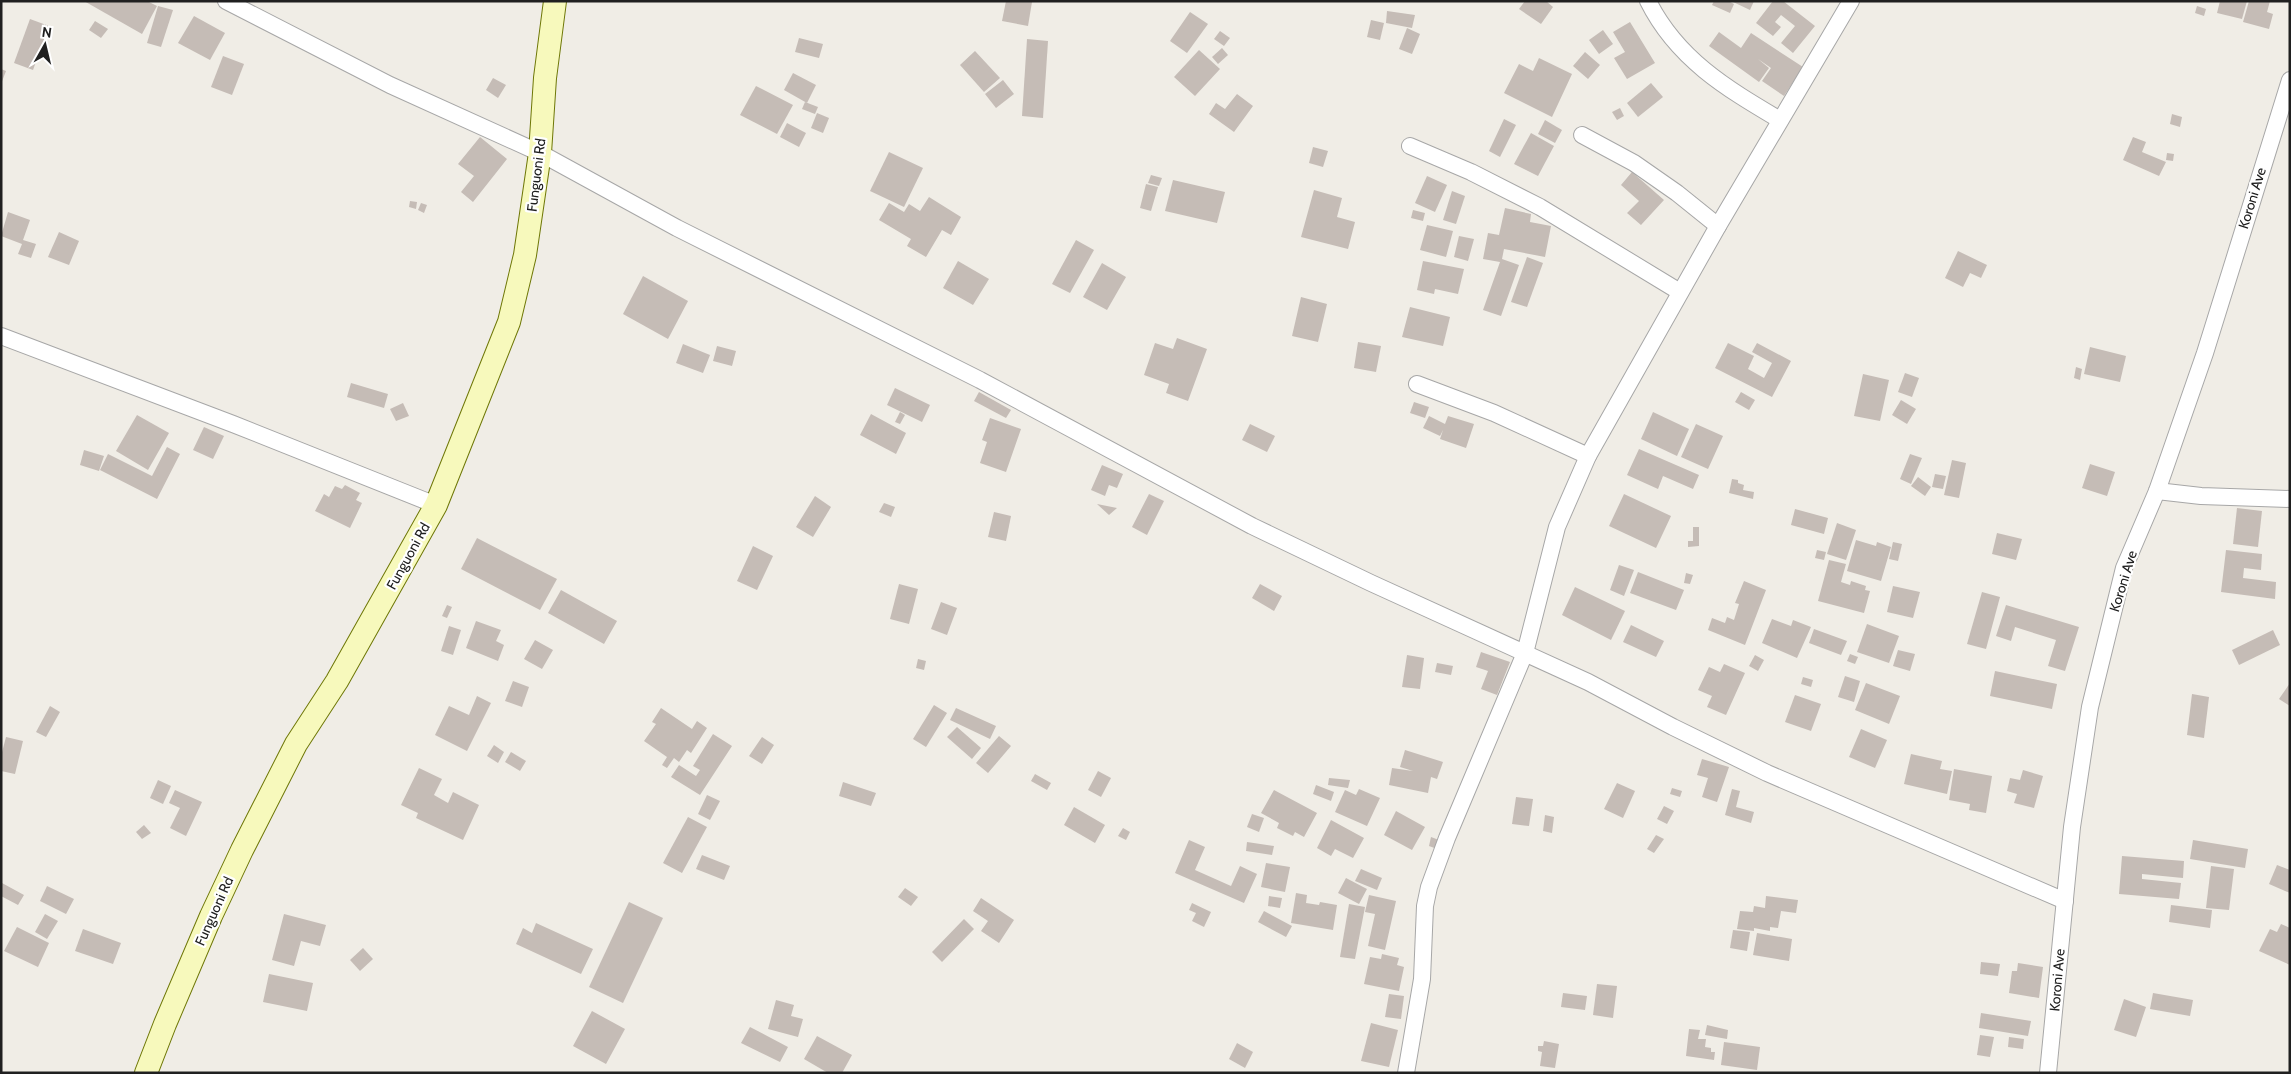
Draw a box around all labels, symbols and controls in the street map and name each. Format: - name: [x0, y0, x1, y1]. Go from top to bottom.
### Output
- north arrow: [20, 20, 70, 70]
- text: N: [41, 23, 53, 42]
- street label: Funguoni Rd: [523, 137, 549, 213]
- street label: Koroni Ave: [2234, 165, 2270, 231]
- street label: Funguoni Rd: [382, 519, 434, 593]
- street label: Koroni Ave: [2105, 548, 2141, 614]
- street label: Funguoni Rd: [191, 874, 237, 948]
- street label: Koroni Ave: [2045, 948, 2069, 1012]

